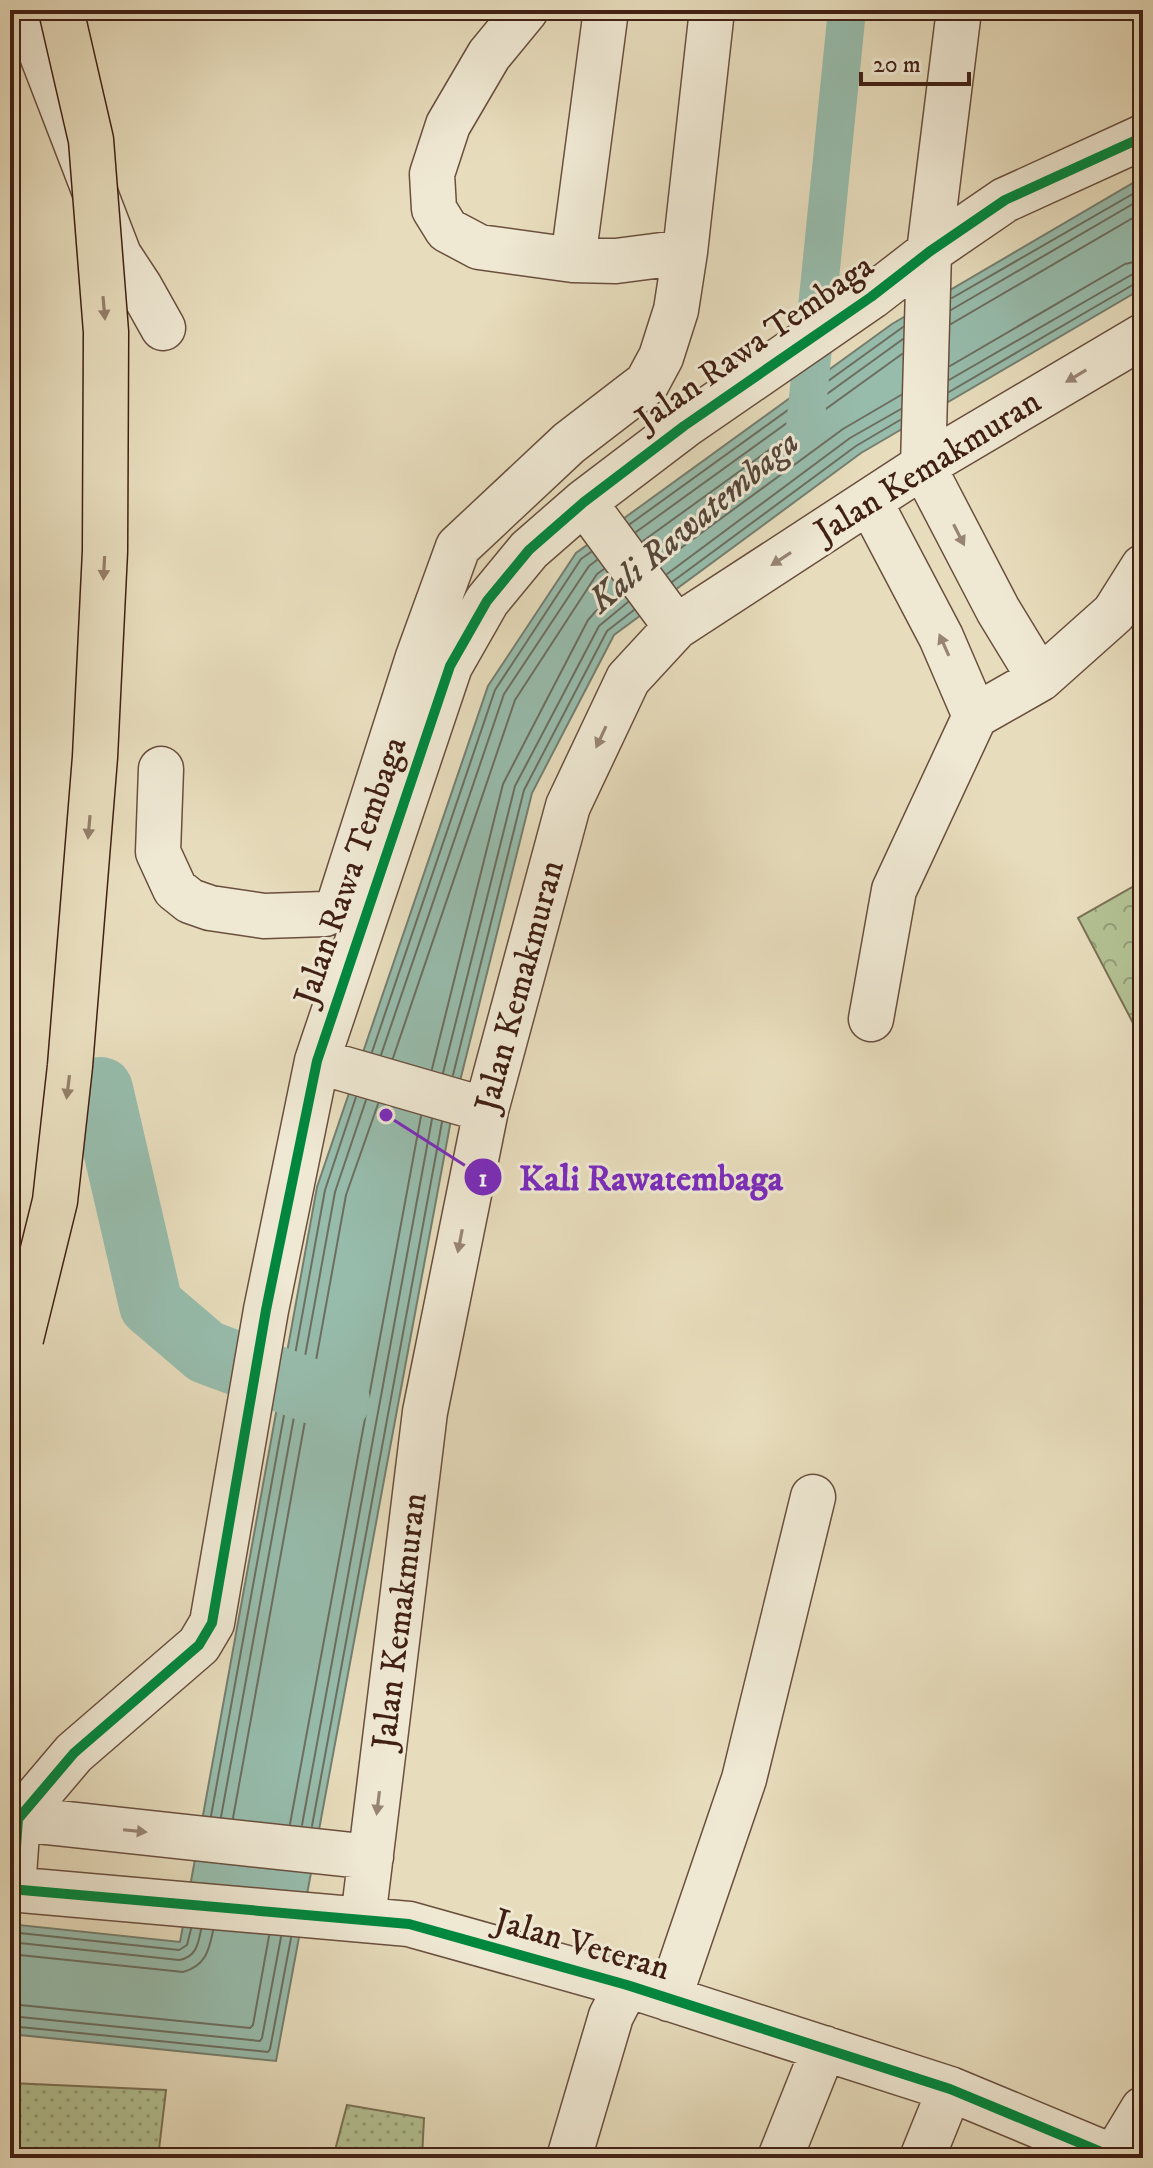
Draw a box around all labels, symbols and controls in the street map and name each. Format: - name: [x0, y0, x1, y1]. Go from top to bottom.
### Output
- scale bar: [861, 36, 969, 86]
- text: 20 m: [873, 50, 921, 80]
- street label: Jalan Rawa Tembaga: [626, 245, 882, 442]
- one-way arrow: [98, 296, 111, 321]
- one-way arrow: [1065, 369, 1087, 383]
- street label: Jalan Kemakmuran: [805, 381, 1049, 555]
- water label: Kali Rawatembaga: [578, 421, 809, 625]
- one-way arrow: [952, 524, 966, 546]
- one-way arrow: [770, 552, 792, 566]
- one-way arrow: [97, 556, 110, 581]
- one-way arrow: [937, 633, 951, 656]
- one-way arrow: [594, 725, 608, 749]
- street label: Jalan Rawa Tembaga: [284, 731, 417, 1013]
- one-way arrow: [82, 815, 95, 840]
- street label: Jalan Kemakmuran: [466, 856, 574, 1119]
- one-way arrow: [61, 1074, 74, 1099]
- callout: Kali Rawatembaga: [463, 1147, 799, 1207]
- text: Kali Rawatembaga: [519, 1157, 784, 1202]
- text: 1: [479, 1164, 488, 1194]
- one-way arrow: [453, 1229, 465, 1254]
- street label: Jalan Kemakmuran: [363, 1490, 437, 1755]
- one-way arrow: [371, 1791, 384, 1816]
- one-way arrow: [123, 1825, 148, 1838]
- street label: Jalan Veteran: [486, 1899, 675, 1990]

